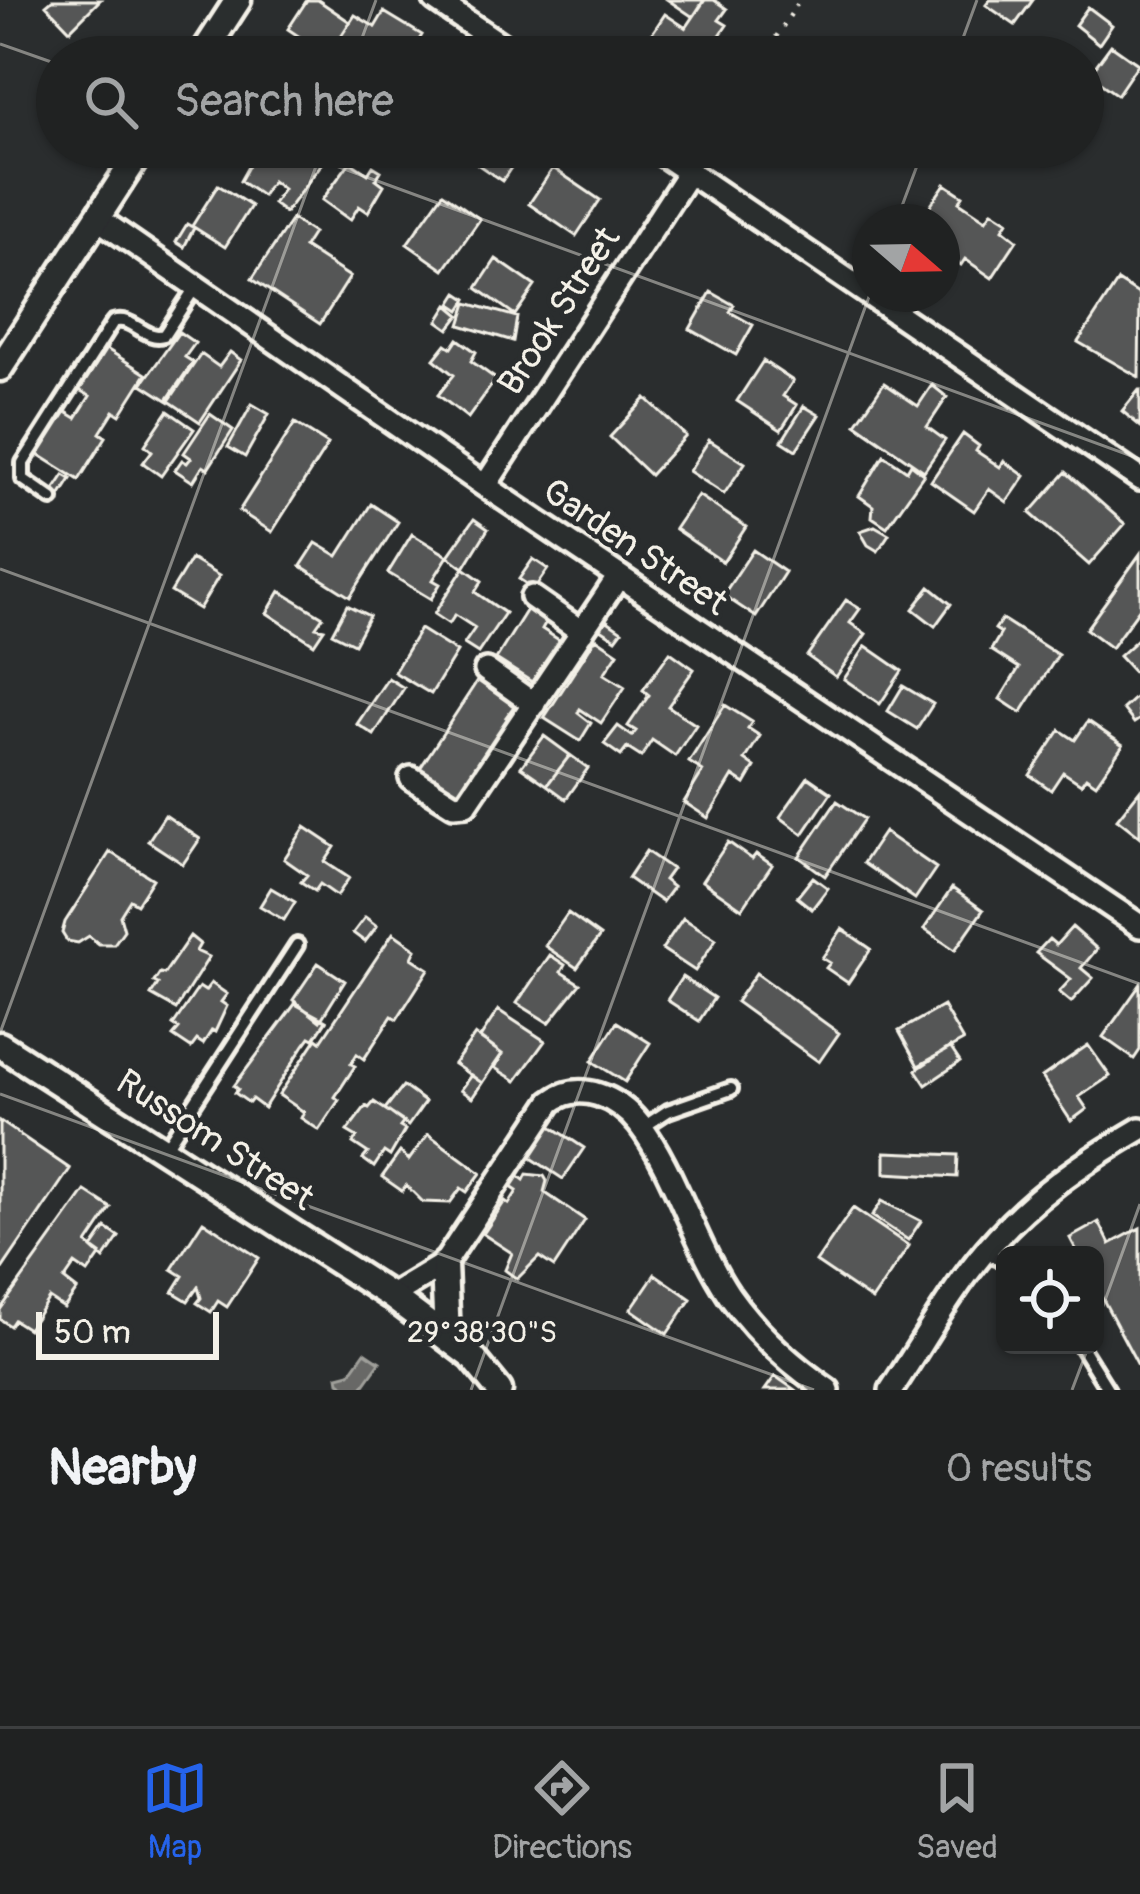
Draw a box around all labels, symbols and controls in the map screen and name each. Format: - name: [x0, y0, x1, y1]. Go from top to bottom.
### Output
- search box: [36, 36, 1104, 168]
- icon: search: [78, 69, 144, 135]
- text: Search here: [174, 74, 394, 130]
- north arrow: [852, 204, 960, 312]
- street label: Brook Street: [488, 218, 630, 404]
- street label: Garden Street: [534, 469, 737, 626]
- street label: Russom Street: [108, 1059, 323, 1221]
- map controls: [996, 1246, 1104, 1354]
- button: locate: [996, 1246, 1104, 1354]
- scale bar: [36, 1306, 219, 1359]
- text: 50 m: [54, 1312, 131, 1353]
- text: 29°38'30"S: [407, 1314, 557, 1351]
- text: Nearby: [48, 1436, 196, 1500]
- text: 0 results: [946, 1444, 1092, 1493]
- tab: Map: [142, 1755, 208, 1868]
- tab: Directions: [492, 1755, 632, 1868]
- tab: Saved: [916, 1755, 998, 1868]

